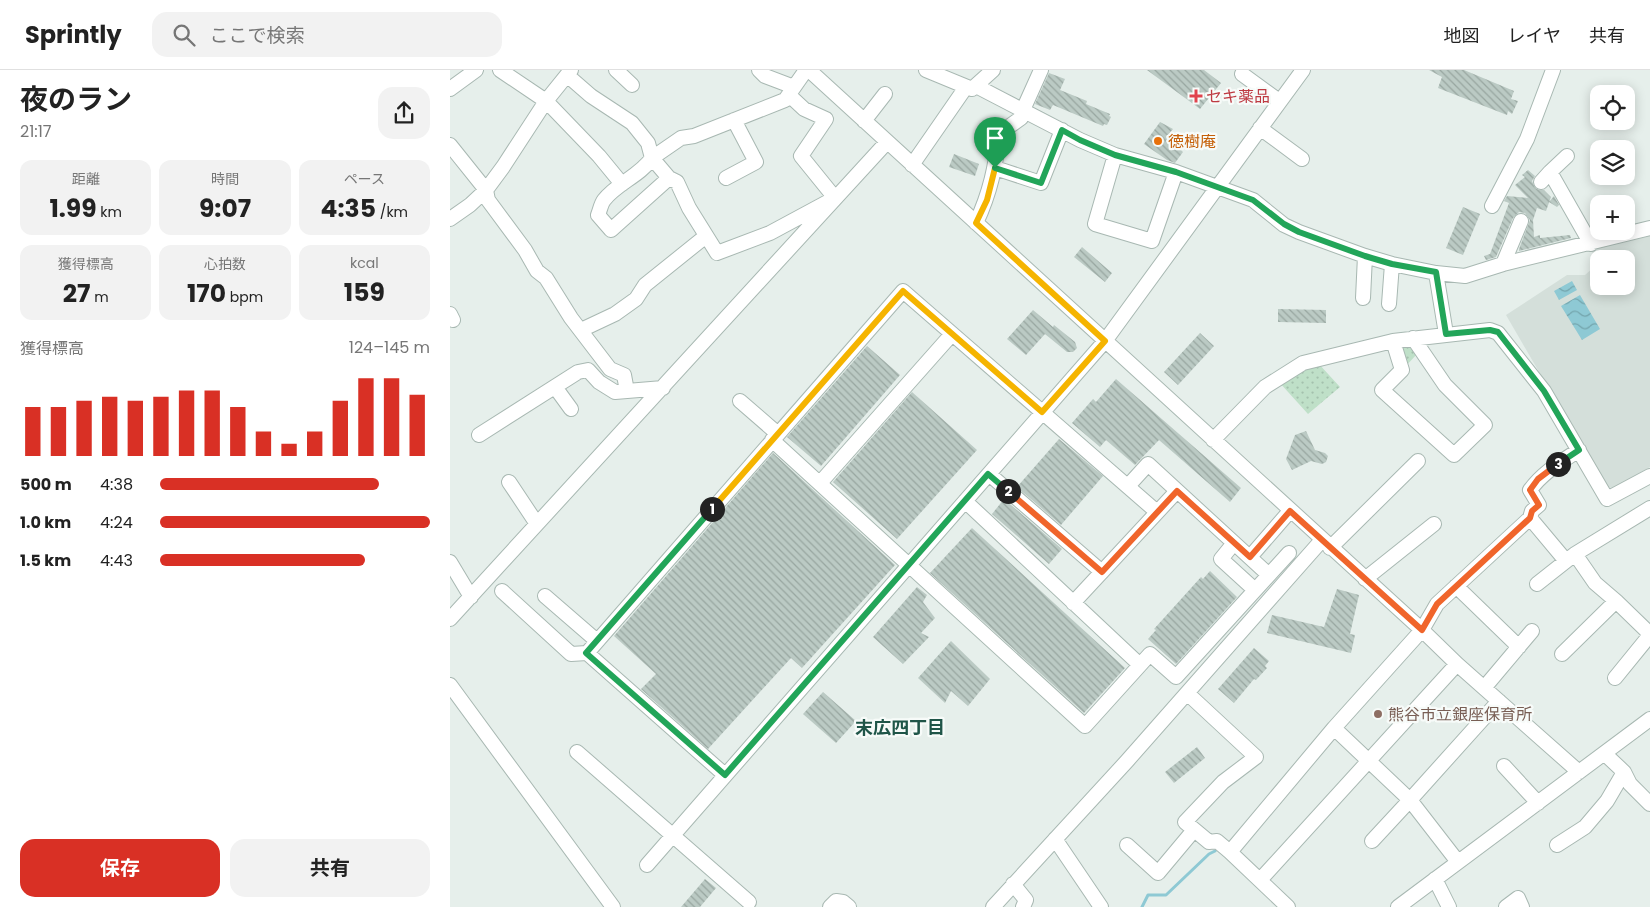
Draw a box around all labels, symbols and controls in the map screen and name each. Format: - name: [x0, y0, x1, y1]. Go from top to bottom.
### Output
- search box: [152, 12, 502, 57]
- text: Sprintly: [25, 18, 122, 51]
- icon: search: [170, 21, 198, 49]
- text: ここで検索: [210, 22, 305, 49]
- text: 地図: [1444, 23, 1480, 48]
- text: レイヤ: [1508, 23, 1561, 48]
- text: 共有: [1589, 23, 1625, 48]
- text: 夜のラン: [20, 80, 132, 119]
- place label: セキ薬品: [1206, 85, 1270, 108]
- map controls: [1590, 85, 1635, 295]
- button: locate: [1590, 85, 1635, 130]
- button: share: [378, 87, 430, 139]
- marker: セキ薬品: [1190, 90, 1202, 102]
- pin: [974, 117, 1016, 168]
- text: 21:17: [20, 120, 52, 143]
- icon: arrive: [981, 124, 1009, 152]
- place label: 徳樹庵: [1168, 130, 1216, 153]
- marker: 徳樹庵: [1152, 135, 1164, 147]
- button: layers: [1590, 140, 1635, 185]
- text: 距離: [72, 169, 100, 189]
- text: 時間: [211, 169, 239, 189]
- text: ペース: [344, 169, 385, 189]
- text: 1.99: [49, 191, 97, 226]
- text: 9:07: [199, 191, 251, 226]
- text: 4:35: [321, 191, 376, 226]
- button: +: [1590, 195, 1635, 240]
- text: km: [97, 202, 122, 222]
- text: /km: [376, 202, 408, 222]
- button: −: [1590, 250, 1635, 295]
- text: kcal: [350, 253, 379, 273]
- text: 獲得標高: [58, 254, 114, 274]
- text: 心拍数: [204, 254, 246, 274]
- text: 159: [344, 275, 385, 310]
- text: 27: [63, 276, 90, 311]
- text: 170: [187, 276, 226, 311]
- text: m: [90, 287, 109, 307]
- text: bpm: [226, 287, 263, 307]
- text: 124–145 m: [349, 336, 430, 359]
- text: 獲得標高: [20, 337, 84, 360]
- pin: 3: [1546, 452, 1570, 476]
- text: 3: [1554, 454, 1563, 474]
- text: 500 m: [20, 473, 72, 496]
- text: 4:38: [100, 473, 133, 496]
- pin: 2: [996, 478, 1020, 504]
- text: 2: [1005, 481, 1013, 501]
- pin: 1: [700, 496, 724, 522]
- text: 1: [710, 499, 715, 519]
- text: 1.0 km: [20, 511, 71, 534]
- text: 4:24: [100, 511, 133, 534]
- text: 1.5 km: [20, 549, 71, 572]
- text: 4:43: [100, 549, 133, 572]
- place label: 熊谷市立銀座保育所: [1388, 703, 1532, 726]
- marker: 熊谷市立銀座保育所: [1372, 708, 1384, 720]
- district label: 末広四丁目: [855, 715, 945, 740]
- button: 保存: [20, 839, 220, 897]
- button: 共有: [230, 839, 430, 897]

